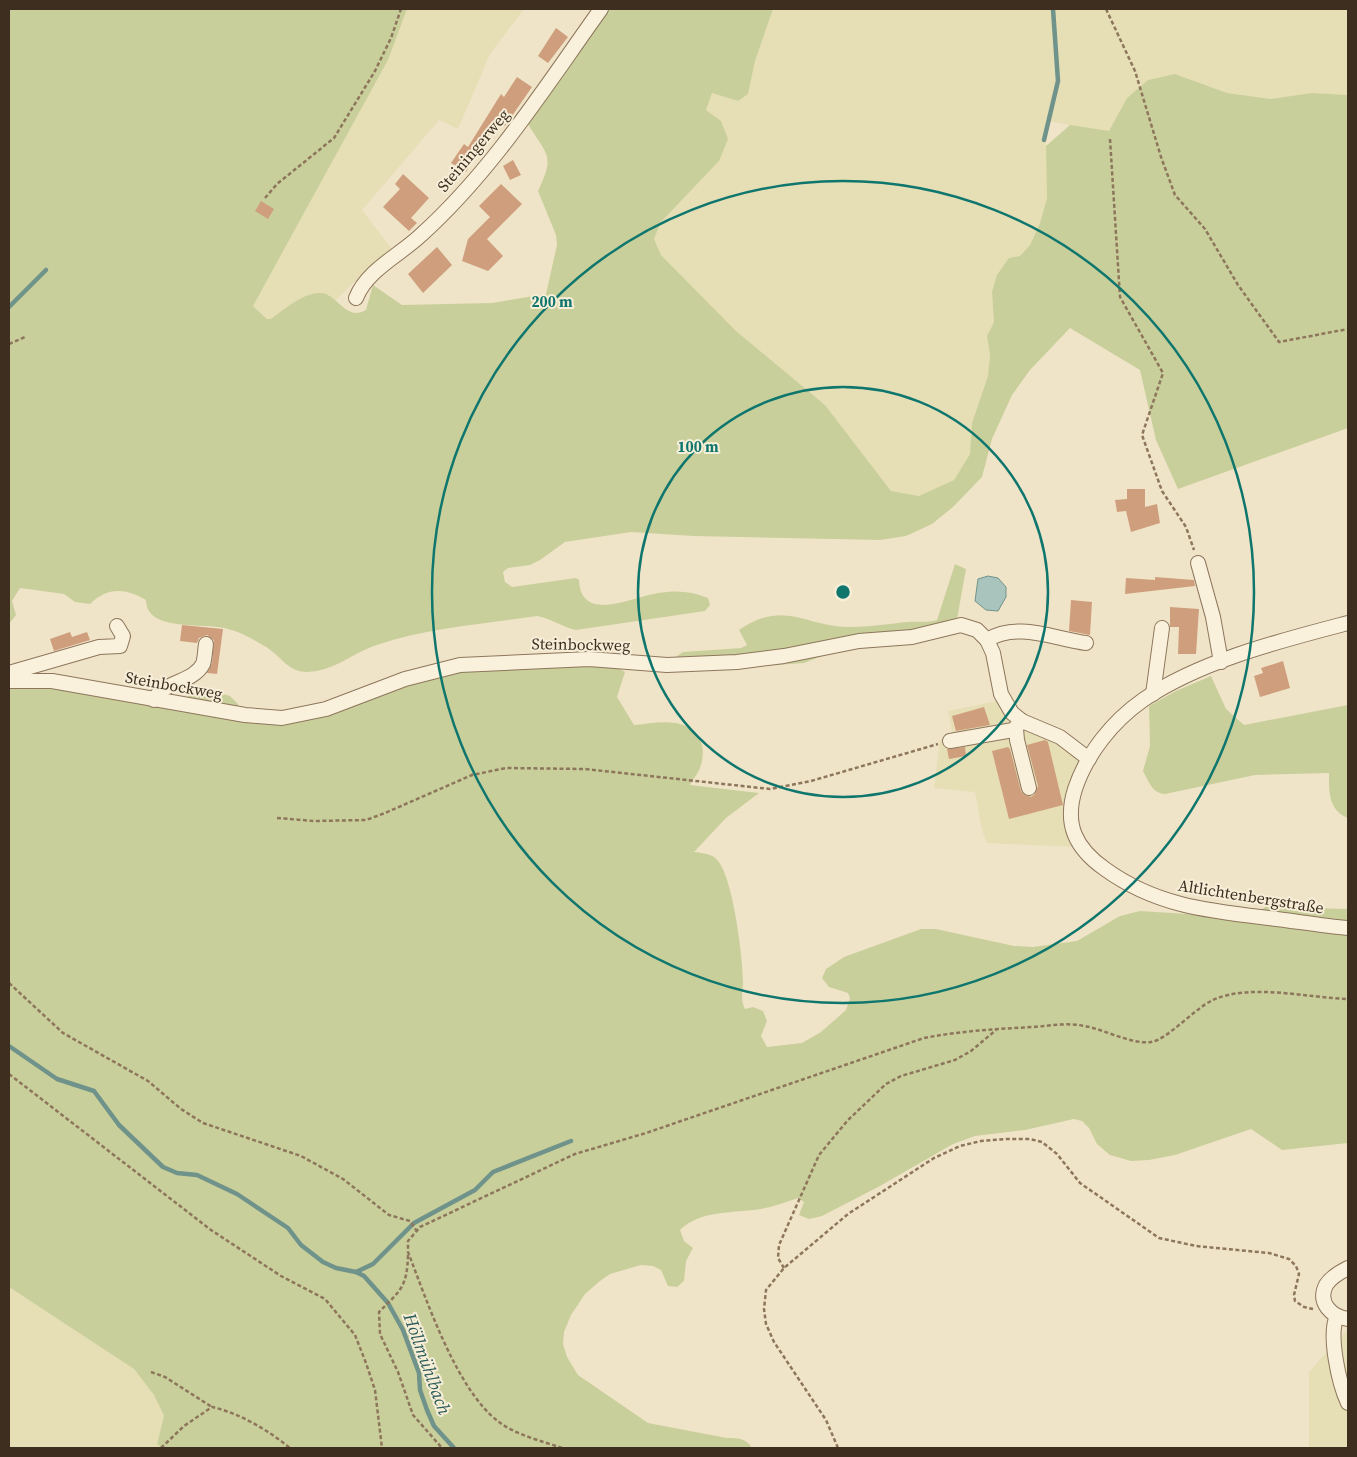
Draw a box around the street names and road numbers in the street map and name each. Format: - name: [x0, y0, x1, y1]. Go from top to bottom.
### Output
- street label: Steiningerweg: [432, 104, 514, 196]
- street label: Steinbockweg: [532, 632, 630, 656]
- street label: Steinbockweg: [124, 666, 224, 704]
- street label: Altlichtenbergstraße: [1177, 874, 1325, 918]

